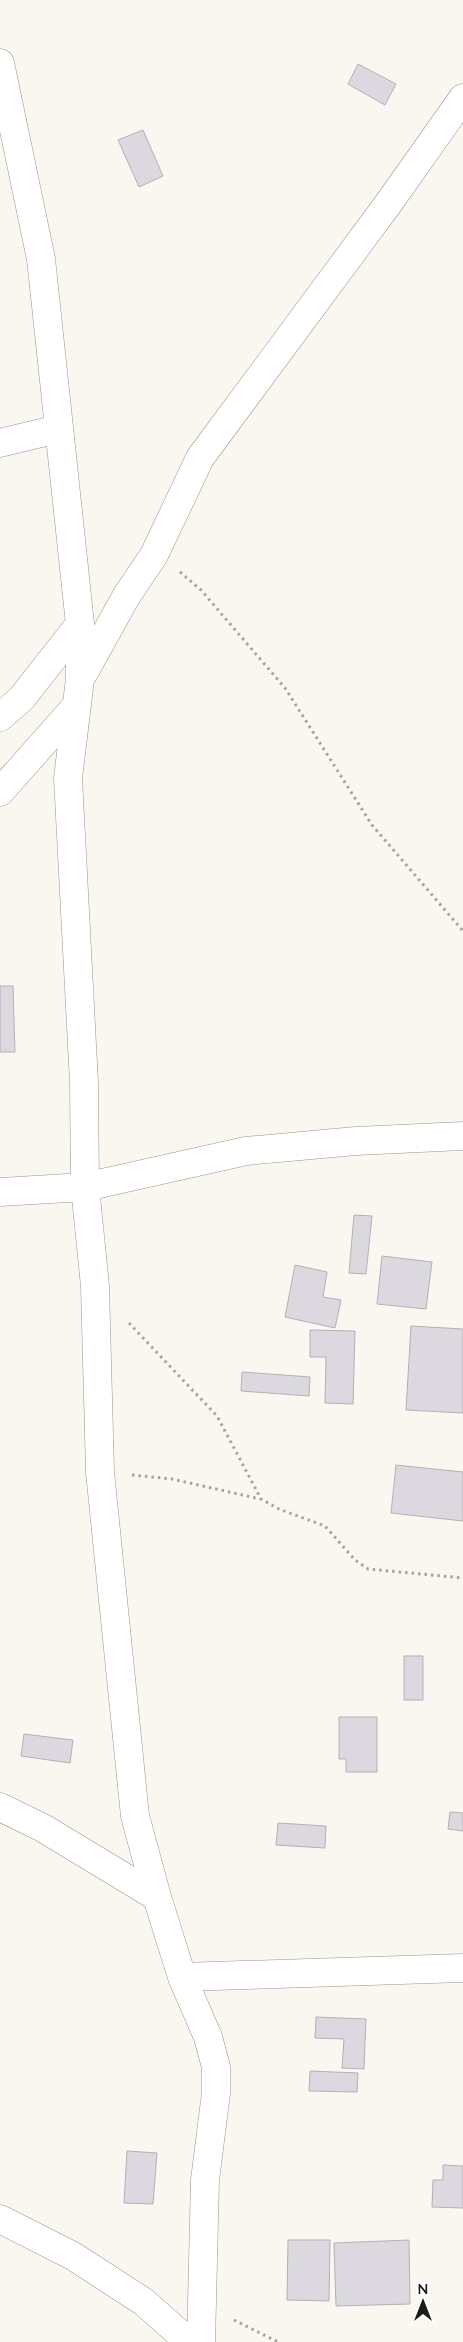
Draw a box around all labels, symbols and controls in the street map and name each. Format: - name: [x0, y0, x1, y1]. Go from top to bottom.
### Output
- north arrow: [398, 2277, 448, 2327]
- text: N: [418, 2280, 428, 2297]

